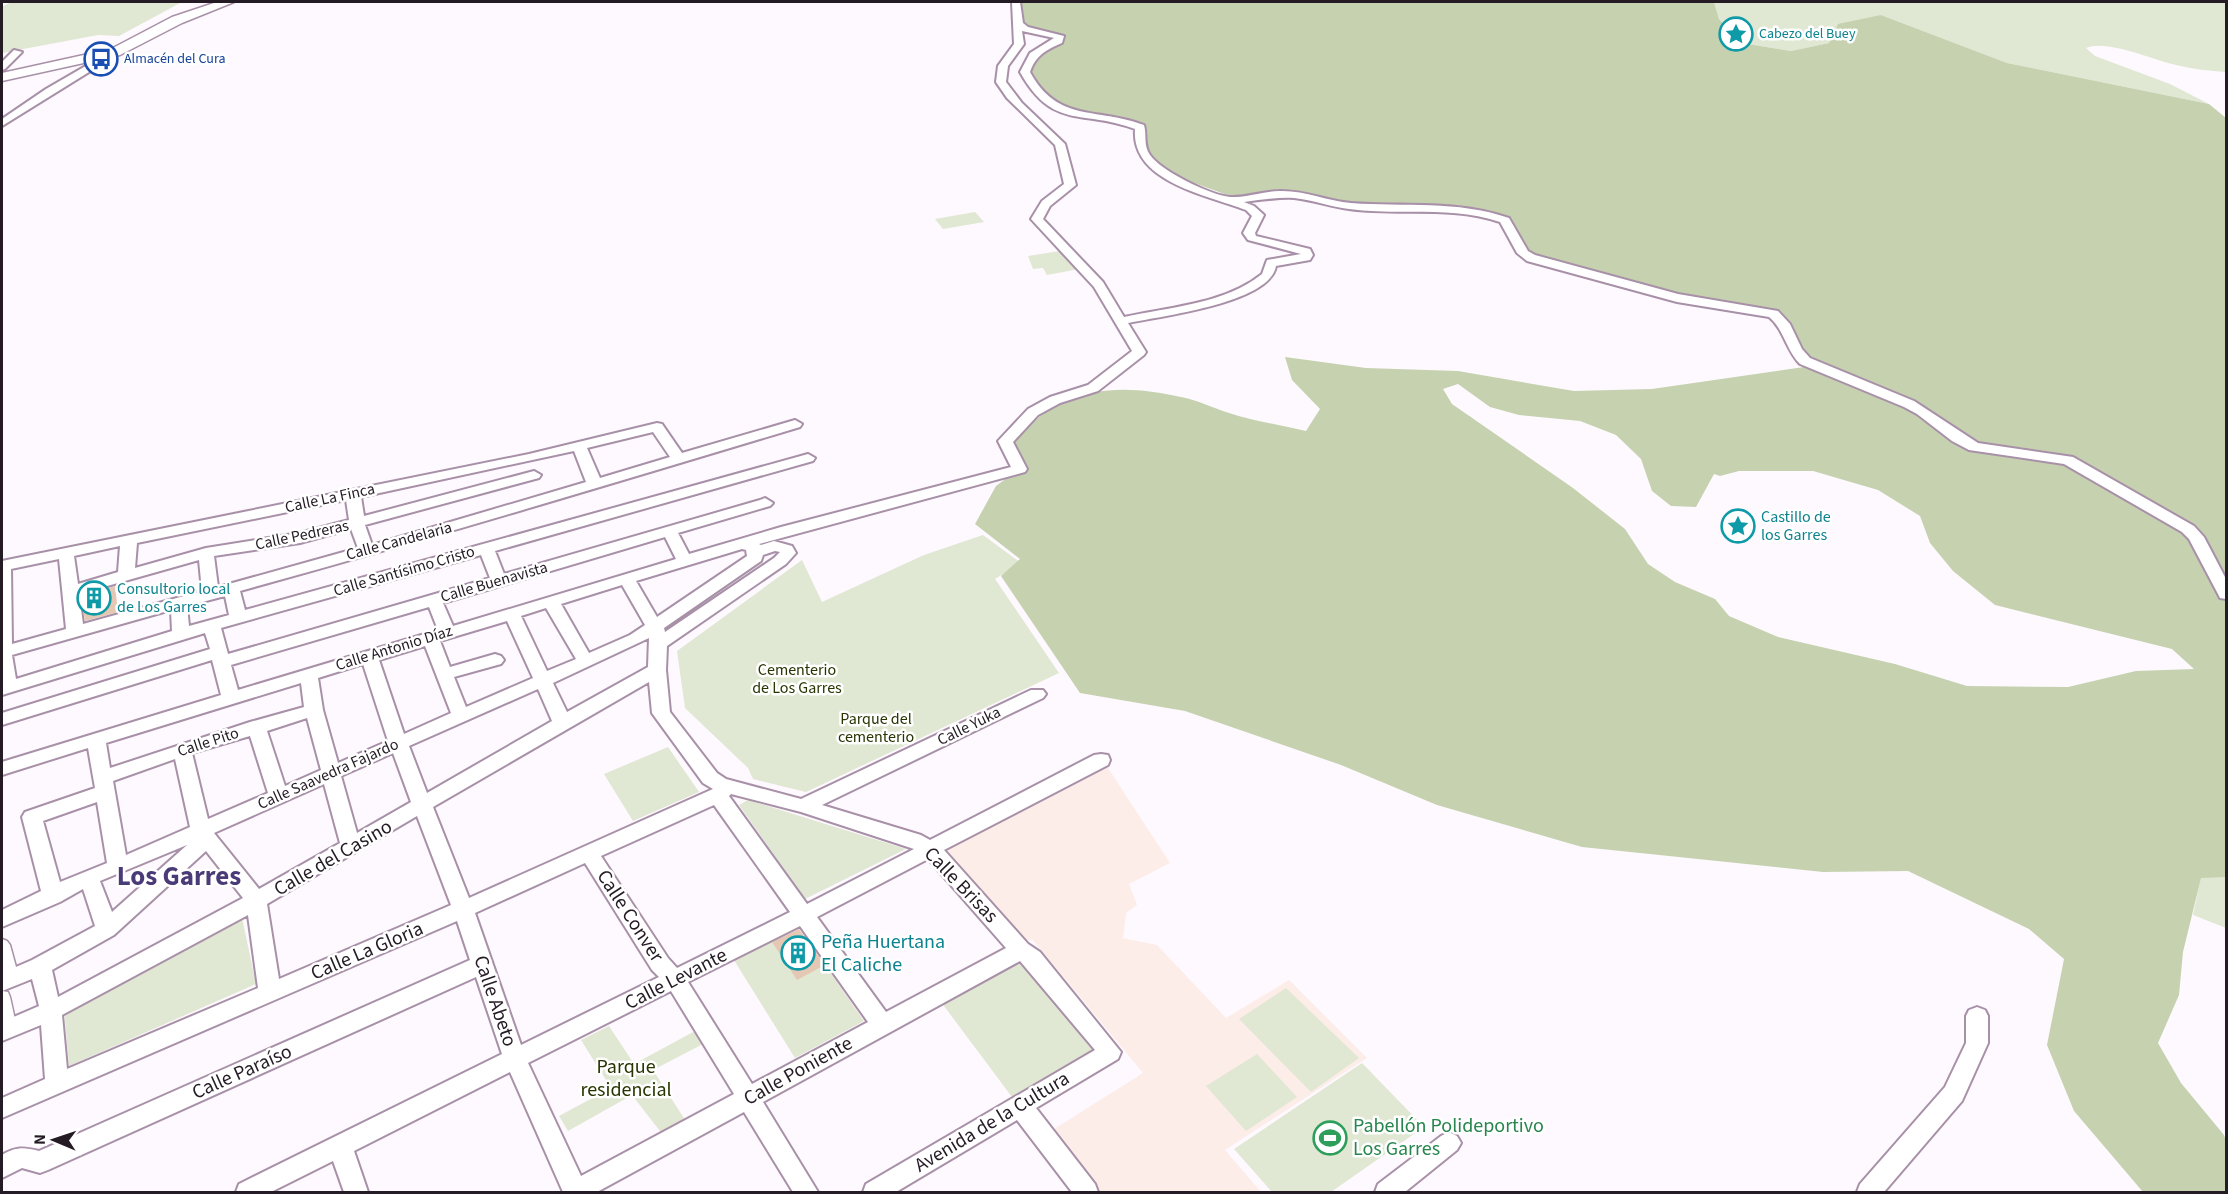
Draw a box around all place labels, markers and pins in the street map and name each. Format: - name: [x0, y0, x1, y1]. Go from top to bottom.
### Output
- place icon: Cabezo del Buey: [1718, 16, 1754, 52]
- place label: Cabezo del Buey: [1759, 24, 1856, 44]
- bus stop icon: Almacén del Cura: [83, 41, 119, 77]
- place label: Almacén del Cura: [124, 49, 225, 69]
- place label: Castillo de los Garres: [1761, 506, 1831, 546]
- place icon: Castillo de los Garres: [1720, 508, 1756, 544]
- place label: Consultorio local de Los Garres: [117, 578, 230, 618]
- building icon: Consultorio local de Los Garres: [76, 580, 112, 616]
- place label: Peña Huertana El Caliche: [821, 928, 945, 979]
- building icon: Peña Huertana El Caliche: [780, 935, 816, 971]
- place label: Pabellón Polideportivo Los Garres: [1353, 1112, 1544, 1163]
- sports icon: Pabellón Polideportivo Los Garres: [1312, 1120, 1348, 1156]

